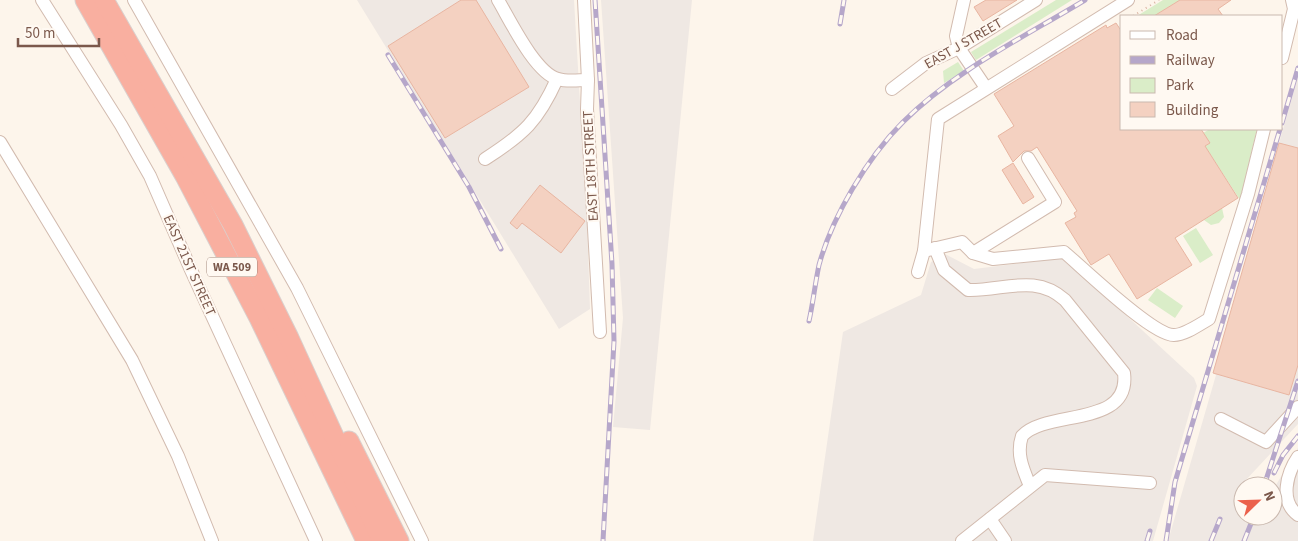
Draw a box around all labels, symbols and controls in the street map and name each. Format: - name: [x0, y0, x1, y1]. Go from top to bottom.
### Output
- street label: EAST J STREET: [921, 13, 1007, 74]
- scale bar: [18, 15, 99, 47]
- legend: [1120, 15, 1283, 130]
- text: 50 m: [25, 23, 55, 44]
- text: Road: [1166, 25, 1198, 46]
- text: Railway: [1166, 50, 1215, 71]
- text: Park: [1166, 75, 1195, 96]
- text: Building: [1166, 100, 1219, 121]
- street label: EAST 18TH STREET: [578, 110, 604, 222]
- street label: EAST 21ST STREET: [158, 212, 221, 320]
- road number: WA 509: [207, 258, 257, 276]
- north arrow: [1233, 476, 1283, 526]
- text: N: [1258, 488, 1280, 505]

